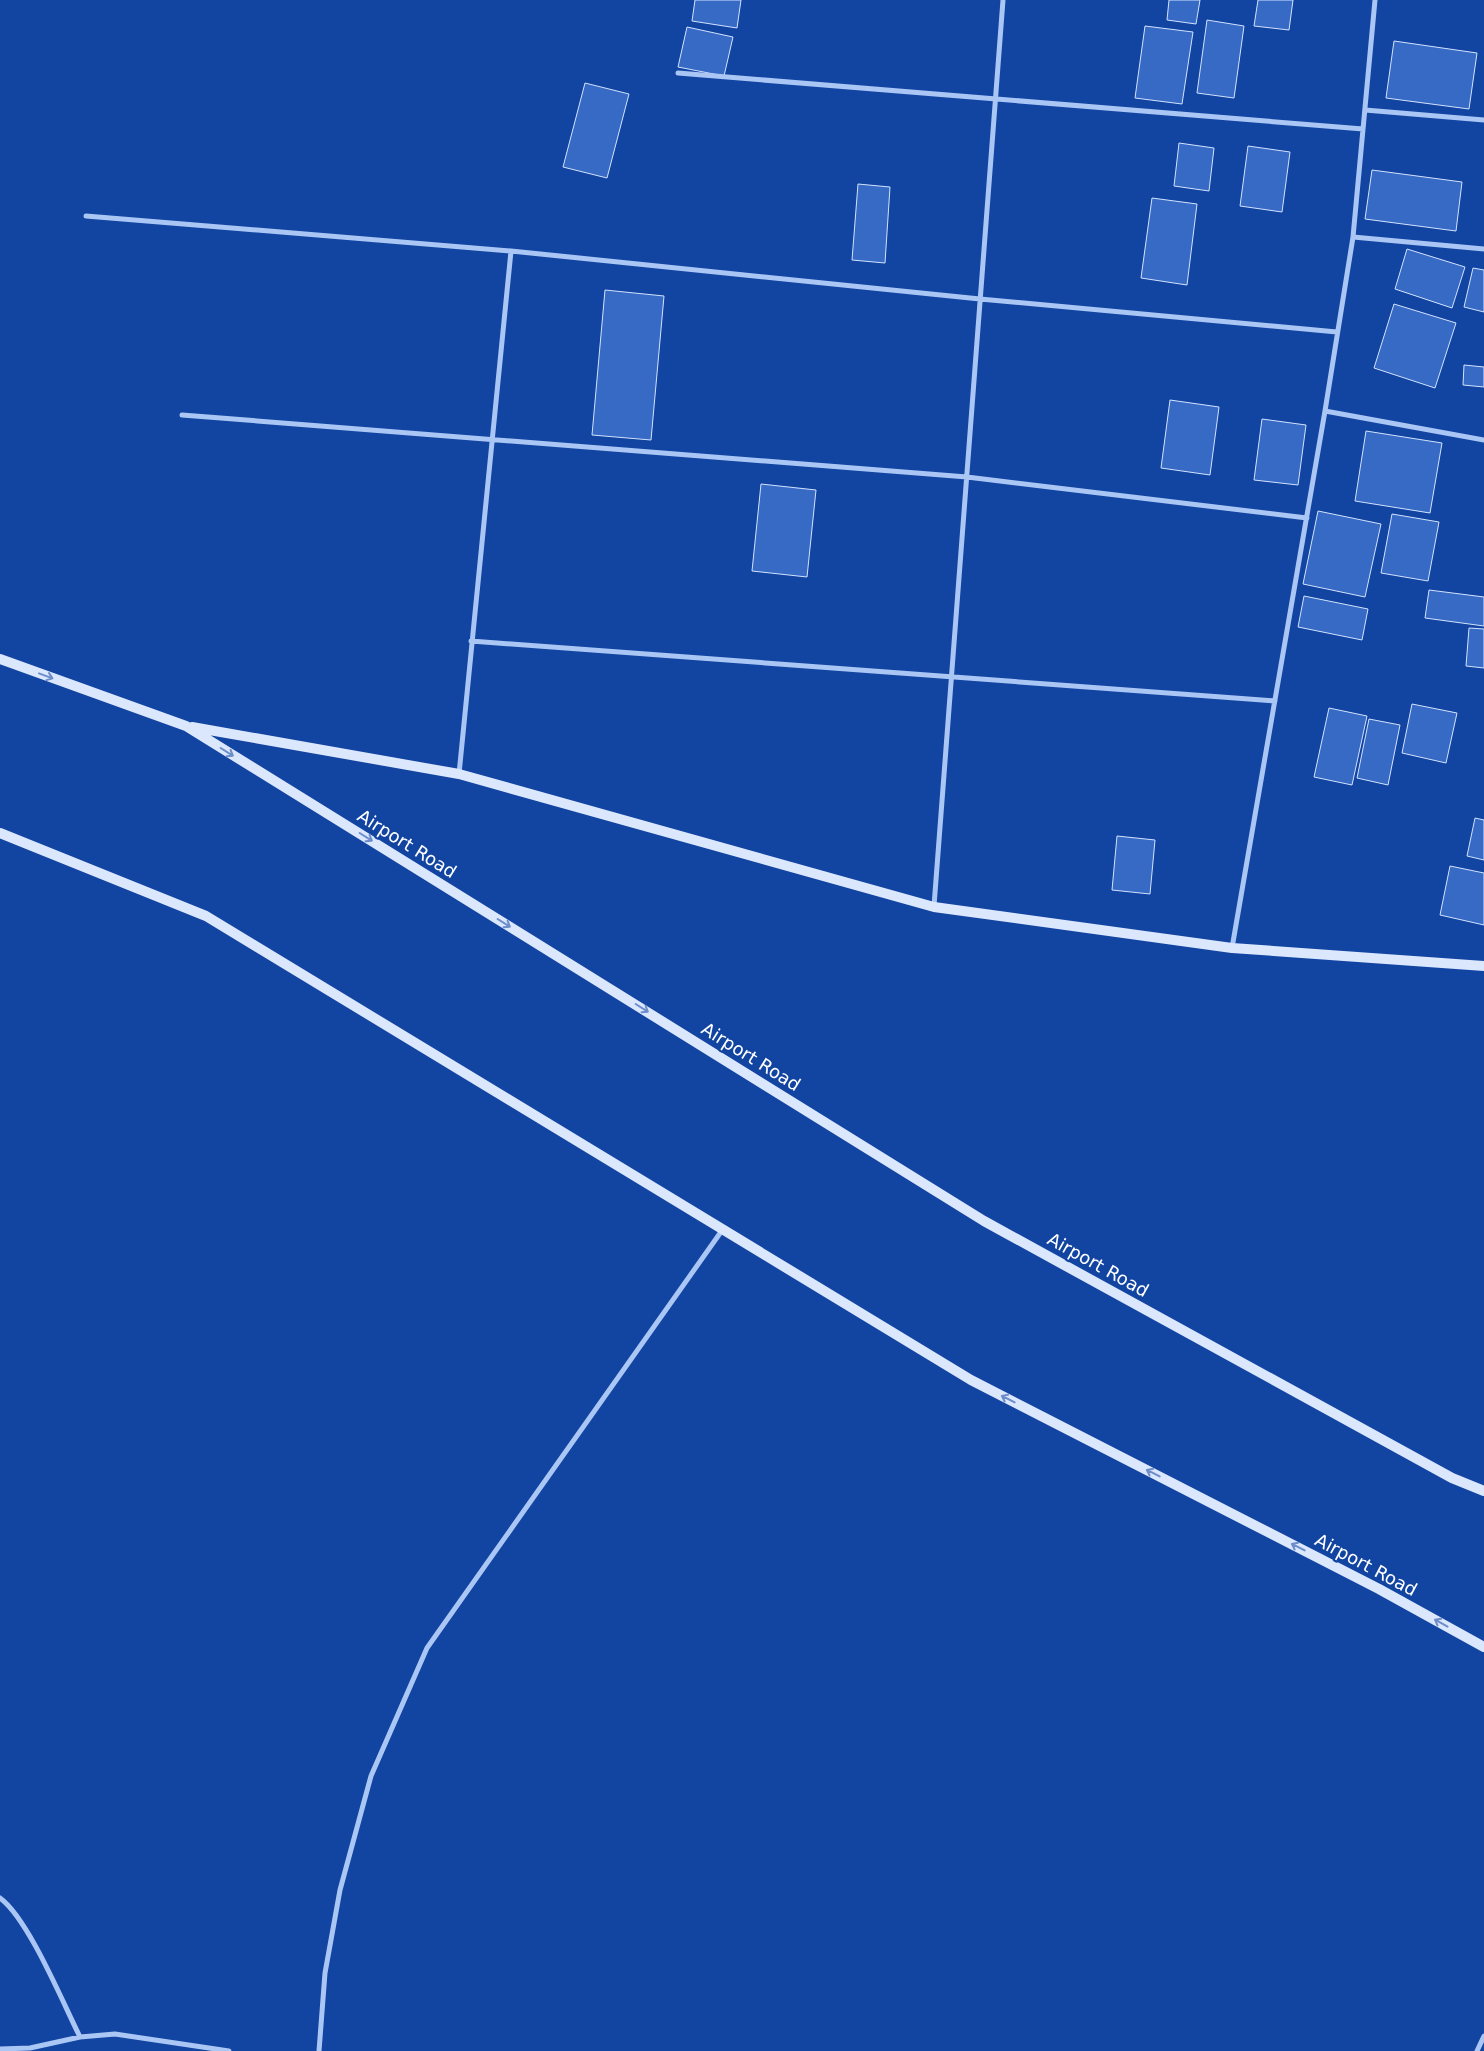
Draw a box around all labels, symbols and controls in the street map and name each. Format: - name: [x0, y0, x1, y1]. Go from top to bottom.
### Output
- one-way arrow: [38, 672, 53, 681]
- one-way arrow: [220, 747, 234, 757]
- street label: Airport Road: [354, 805, 461, 882]
- one-way arrow: [358, 833, 372, 843]
- one-way arrow: [496, 918, 510, 928]
- one-way arrow: [634, 1004, 648, 1014]
- street label: Airport Road: [698, 1018, 805, 1095]
- street label: Airport Road: [1044, 1228, 1153, 1301]
- one-way arrow: [1001, 1394, 1016, 1404]
- one-way arrow: [1146, 1468, 1161, 1477]
- street label: Airport Road: [1312, 1529, 1421, 1600]
- one-way arrow: [1290, 1542, 1305, 1552]
- one-way arrow: [1435, 1618, 1449, 1628]

